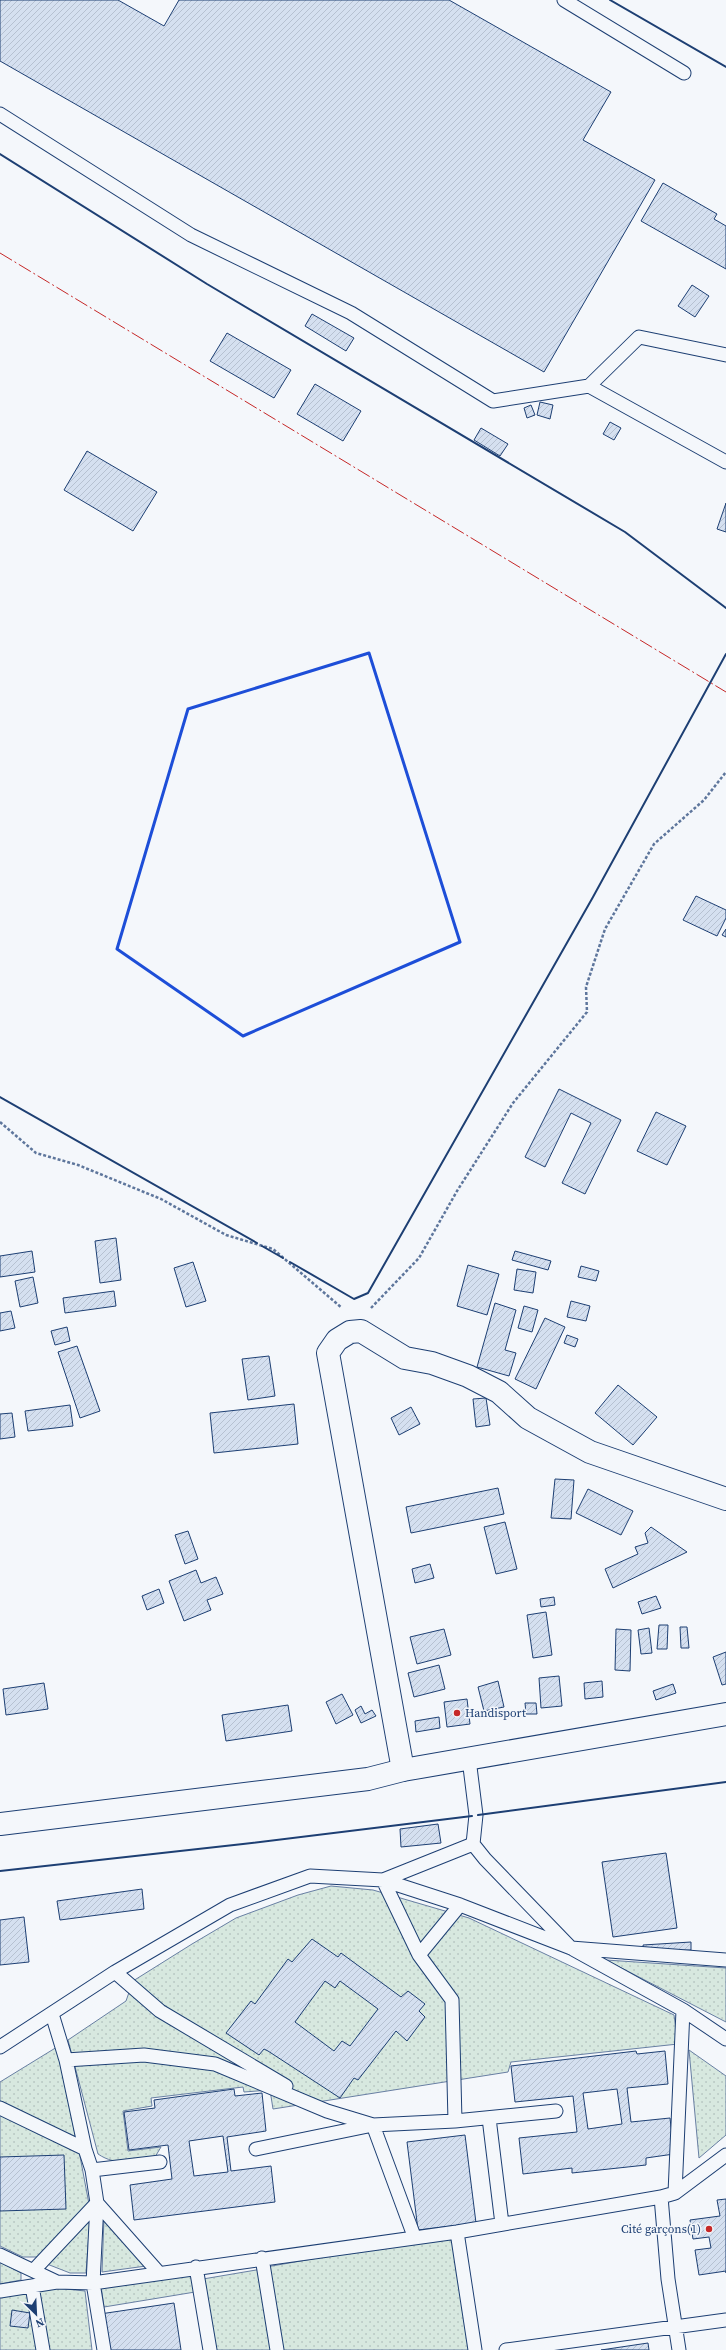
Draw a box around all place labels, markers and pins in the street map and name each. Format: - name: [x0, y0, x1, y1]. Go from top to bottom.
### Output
- place label: Handisport: [465, 1705, 526, 1721]
- marker: Handisport: [452, 1708, 462, 1718]
- place label: Cité garçons(1): [621, 2221, 701, 2237]
- marker: Cité garçons(1): [704, 2224, 714, 2234]

